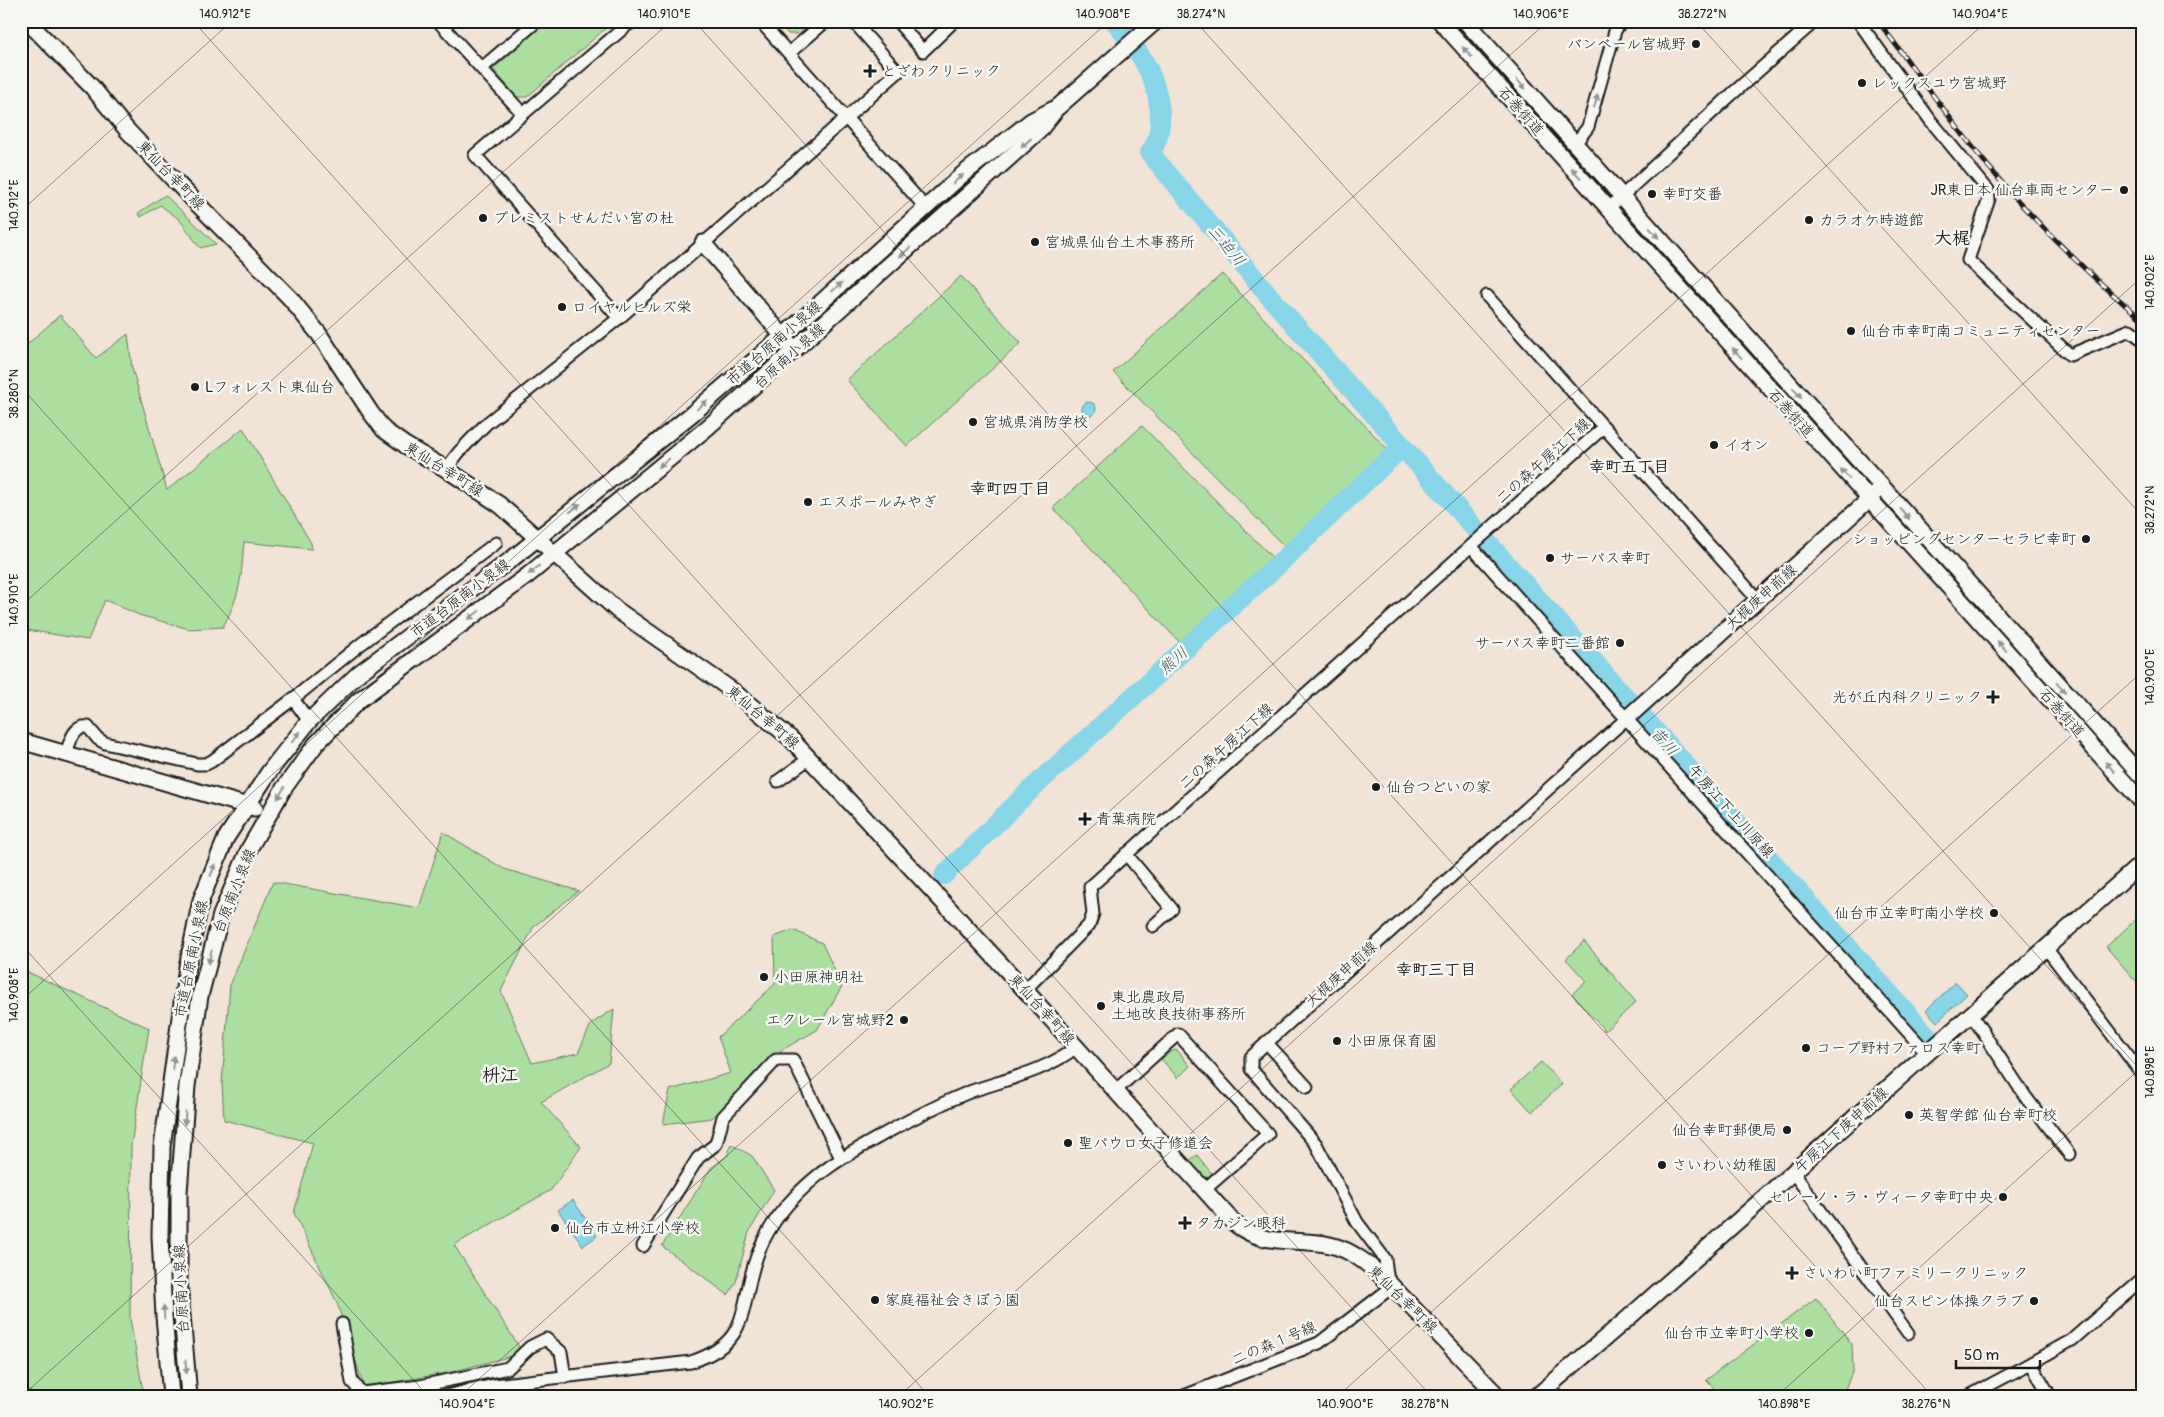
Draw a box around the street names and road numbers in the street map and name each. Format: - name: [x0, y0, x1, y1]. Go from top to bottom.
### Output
- street label: 石巻街道: [1493, 83, 1548, 140]
- street label: 東仙台幸町線: [133, 136, 209, 214]
- street label: 市道台原南小泉線: [723, 297, 825, 389]
- street label: 台原南小泉線: [750, 319, 828, 393]
- street label: 石巻街道: [1763, 385, 1818, 442]
- street label: 二の森午房江下線: [1492, 414, 1594, 509]
- street label: 東仙台幸町線: [401, 438, 487, 501]
- street label: 市道台原南小泉線: [407, 555, 514, 642]
- street label: 大梶庚申前線: [1722, 560, 1801, 635]
- street label: 東仙台幸町線: [722, 681, 803, 754]
- street label: 石巻街道: [2034, 685, 2089, 742]
- street label: 二の森午房江下線: [1175, 699, 1277, 794]
- street label: 午房江下上川原線: [1683, 760, 1778, 862]
- street label: 台原南小泉線: [209, 846, 260, 936]
- street label: 市道台原南小泉線: [171, 898, 212, 1020]
- street label: 大梶庚申前線: [1302, 937, 1381, 1012]
- street label: 東仙台幸町線: [1004, 970, 1079, 1049]
- street label: 午房江下庚申前線: [1790, 1083, 1892, 1178]
- street label: 台原南小泉線: [170, 1244, 193, 1334]
- street label: 東仙台幸町線: [1364, 1261, 1442, 1337]
- street label: 二の森１号線: [1229, 1317, 1319, 1370]

